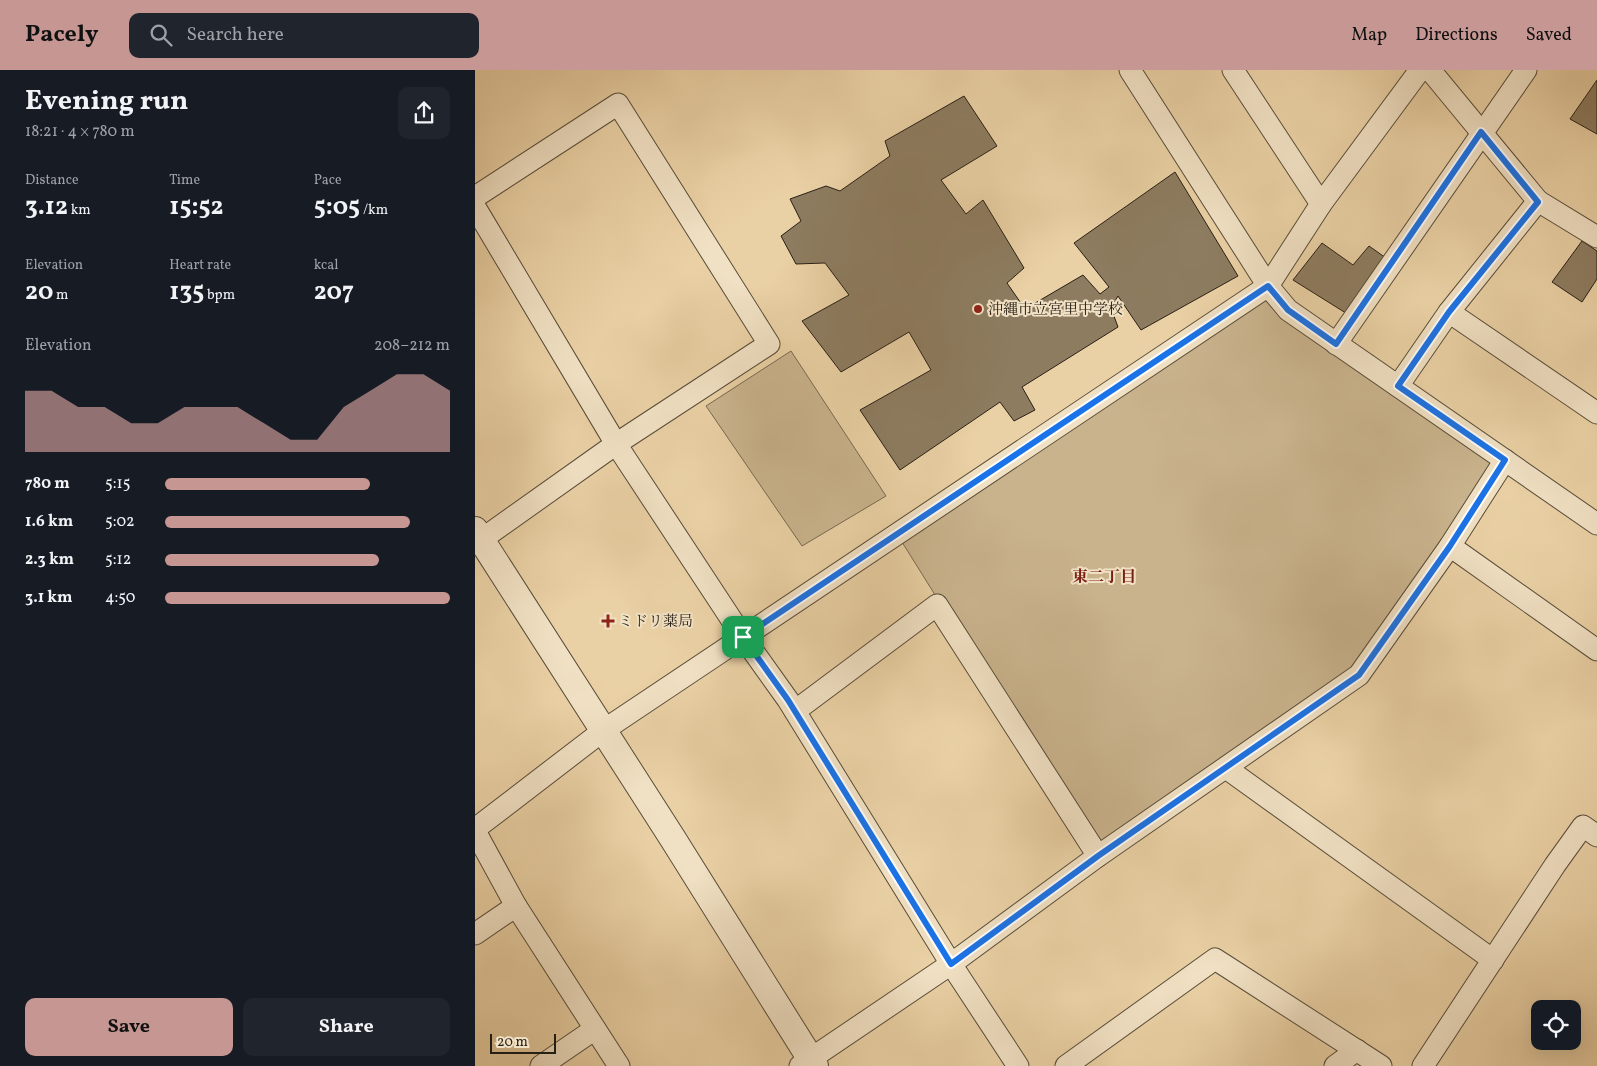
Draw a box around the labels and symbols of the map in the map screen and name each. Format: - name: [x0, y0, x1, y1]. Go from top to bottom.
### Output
- place label: 沖縄市立宮里中学校: [988, 300, 1123, 321]
- marker: 沖縄市立宮里中学校: [972, 303, 984, 315]
- district label: 東二丁目: [1072, 567, 1136, 589]
- place label: ミドリ薬局: [618, 612, 693, 633]
- marker: ミドリ薬局: [602, 615, 614, 627]
- pin: [722, 616, 764, 658]
- scale bar: [490, 1031, 556, 1054]

